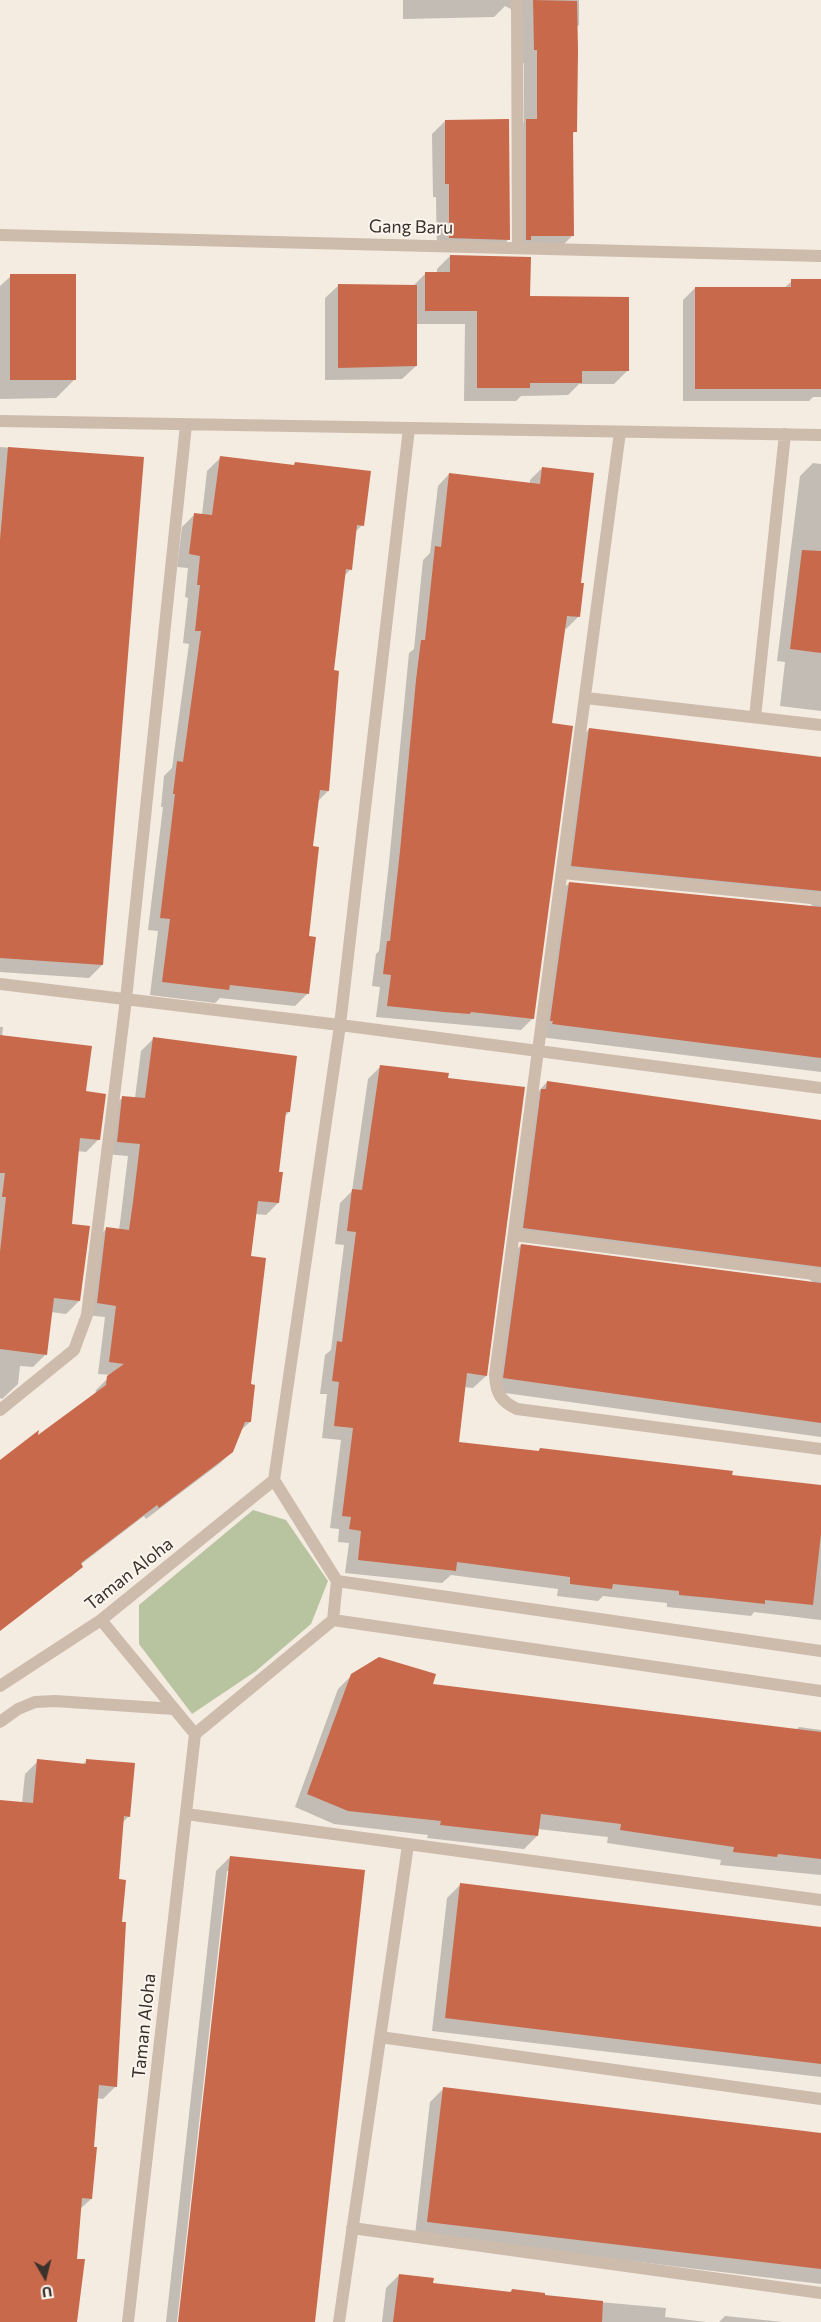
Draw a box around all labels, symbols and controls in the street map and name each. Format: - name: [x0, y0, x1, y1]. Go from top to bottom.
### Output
- street label: Gang Baru: [369, 215, 453, 239]
- street label: Taman Aloha: [81, 1533, 177, 1615]
- street label: Taman Aloha: [128, 1972, 160, 2080]
- north arrow: [20, 2252, 70, 2302]
- text: U: [41, 2283, 53, 2301]

